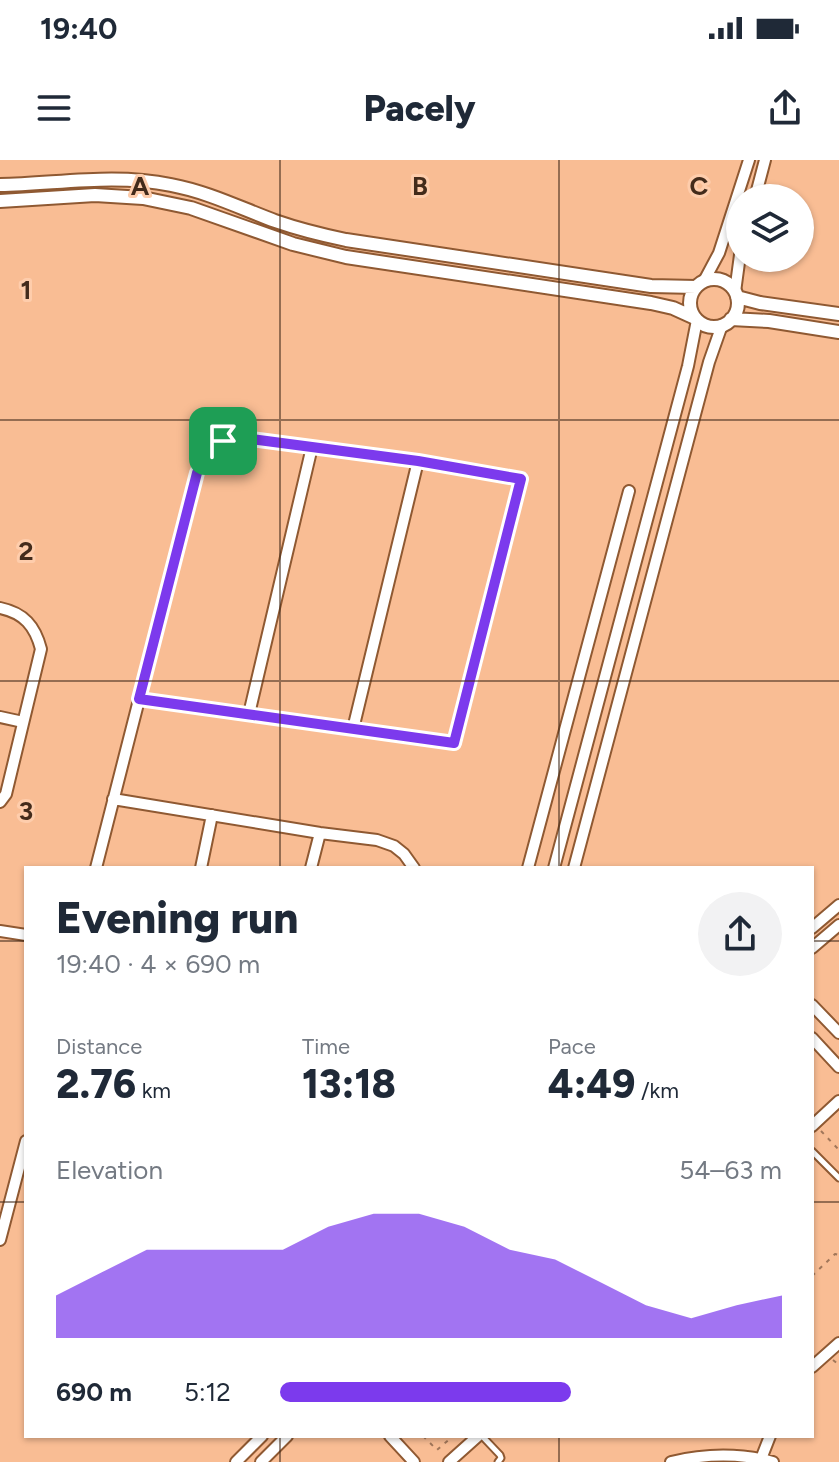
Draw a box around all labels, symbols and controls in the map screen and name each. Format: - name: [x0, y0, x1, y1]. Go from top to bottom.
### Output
- text: 19:40: [40, 10, 118, 47]
- icon: menu: [32, 86, 76, 130]
- icon: share: [763, 86, 807, 130]
- text: Pacely: [364, 87, 475, 130]
- text: A: [131, 170, 150, 202]
- text: B: [412, 170, 428, 202]
- text: C: [690, 170, 709, 202]
- map controls: [726, 184, 814, 272]
- button: layers: [726, 184, 814, 272]
- text: 1: [21, 274, 31, 306]
- pin: [189, 407, 257, 475]
- icon: arrive: [201, 419, 245, 463]
- text: 2: [18, 535, 34, 567]
- text: 3: [19, 795, 33, 827]
- text: Evening run: [56, 891, 298, 944]
- button: share: [698, 892, 782, 976]
- text: 19:40 · 4 × 690 m: [56, 948, 260, 980]
- text: Distance: [56, 1033, 142, 1060]
- text: Time: [302, 1033, 350, 1060]
- text: Pace: [548, 1033, 596, 1060]
- text: 2.76: [56, 1060, 136, 1108]
- text: 13:18: [302, 1060, 396, 1108]
- text: 4:49: [548, 1060, 636, 1108]
- text: km: [136, 1077, 171, 1104]
- text: /km: [636, 1077, 679, 1104]
- text: Elevation: [56, 1154, 163, 1186]
- text: 54–63 m: [679, 1154, 782, 1186]
- text: 690 m: [56, 1376, 132, 1408]
- text: 5:12: [184, 1376, 231, 1408]

